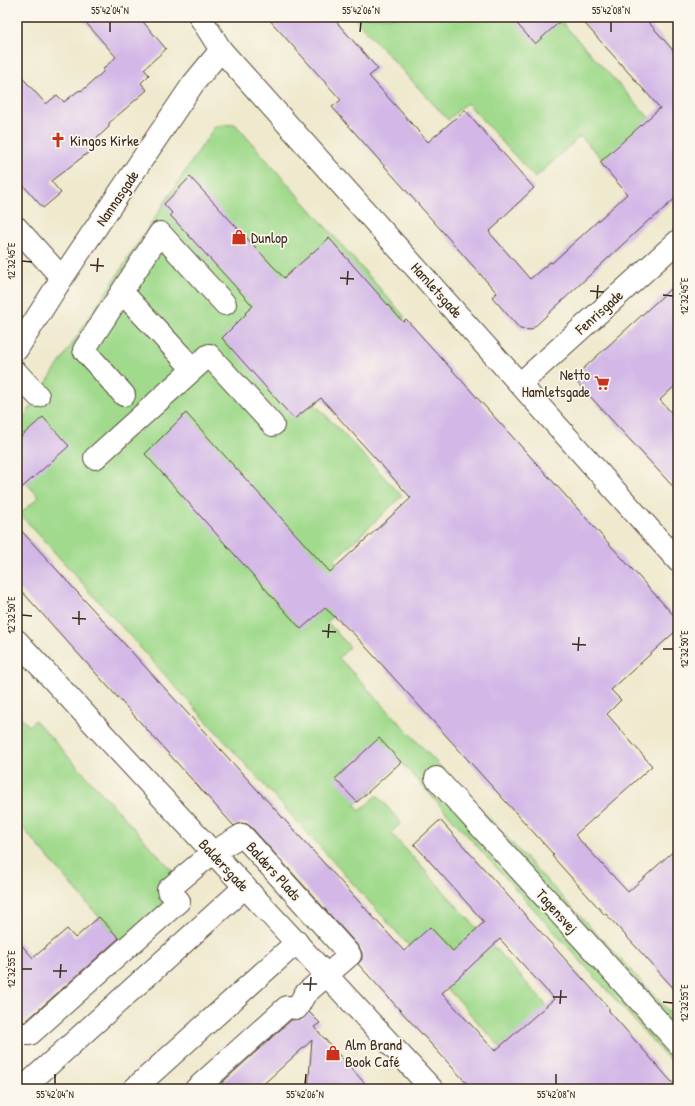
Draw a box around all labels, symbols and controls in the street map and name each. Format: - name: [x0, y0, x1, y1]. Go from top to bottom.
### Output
- text: 55°42'04"N: [91, 4, 129, 17]
- text: 55°42'06"N: [342, 4, 380, 17]
- text: 55°42'08"N: [592, 4, 630, 17]
- place label: Kingos Kirke: [70, 130, 139, 151]
- church icon: Kingos Kirke: [49, 131, 67, 149]
- street label: Nannasgade: [91, 166, 143, 230]
- place label: Dunlop: [251, 227, 288, 248]
- shop icon: Dunlop: [230, 228, 248, 246]
- text: 12°32'45"E: [5, 242, 18, 279]
- street label: Hamletsgade: [406, 258, 468, 322]
- text: 12°32'45"E: [678, 277, 691, 314]
- street label: Fenrisgade: [570, 285, 627, 340]
- place label: Netto Hamletsgade: [522, 364, 590, 402]
- supermarket icon: Netto Hamletsgade: [593, 374, 611, 392]
- text: 12°32'50"E: [5, 596, 18, 634]
- text: 12°32'50"E: [678, 630, 691, 668]
- street label: Baldersgade: [194, 834, 254, 896]
- street label: Balders Plads: [242, 837, 306, 905]
- street label: Tagensvej: [531, 884, 583, 938]
- text: 12°32'55"E: [5, 950, 18, 988]
- text: 12°32'55"E: [678, 984, 691, 1022]
- place label: Alm Brand Book Café: [345, 1034, 402, 1072]
- shop icon: Alm Brand Book Café: [324, 1044, 342, 1062]
- text: 55°42'04"N: [36, 1088, 74, 1101]
- text: 55°42'06"N: [286, 1088, 324, 1101]
- text: 55°42'08"N: [537, 1088, 575, 1101]

